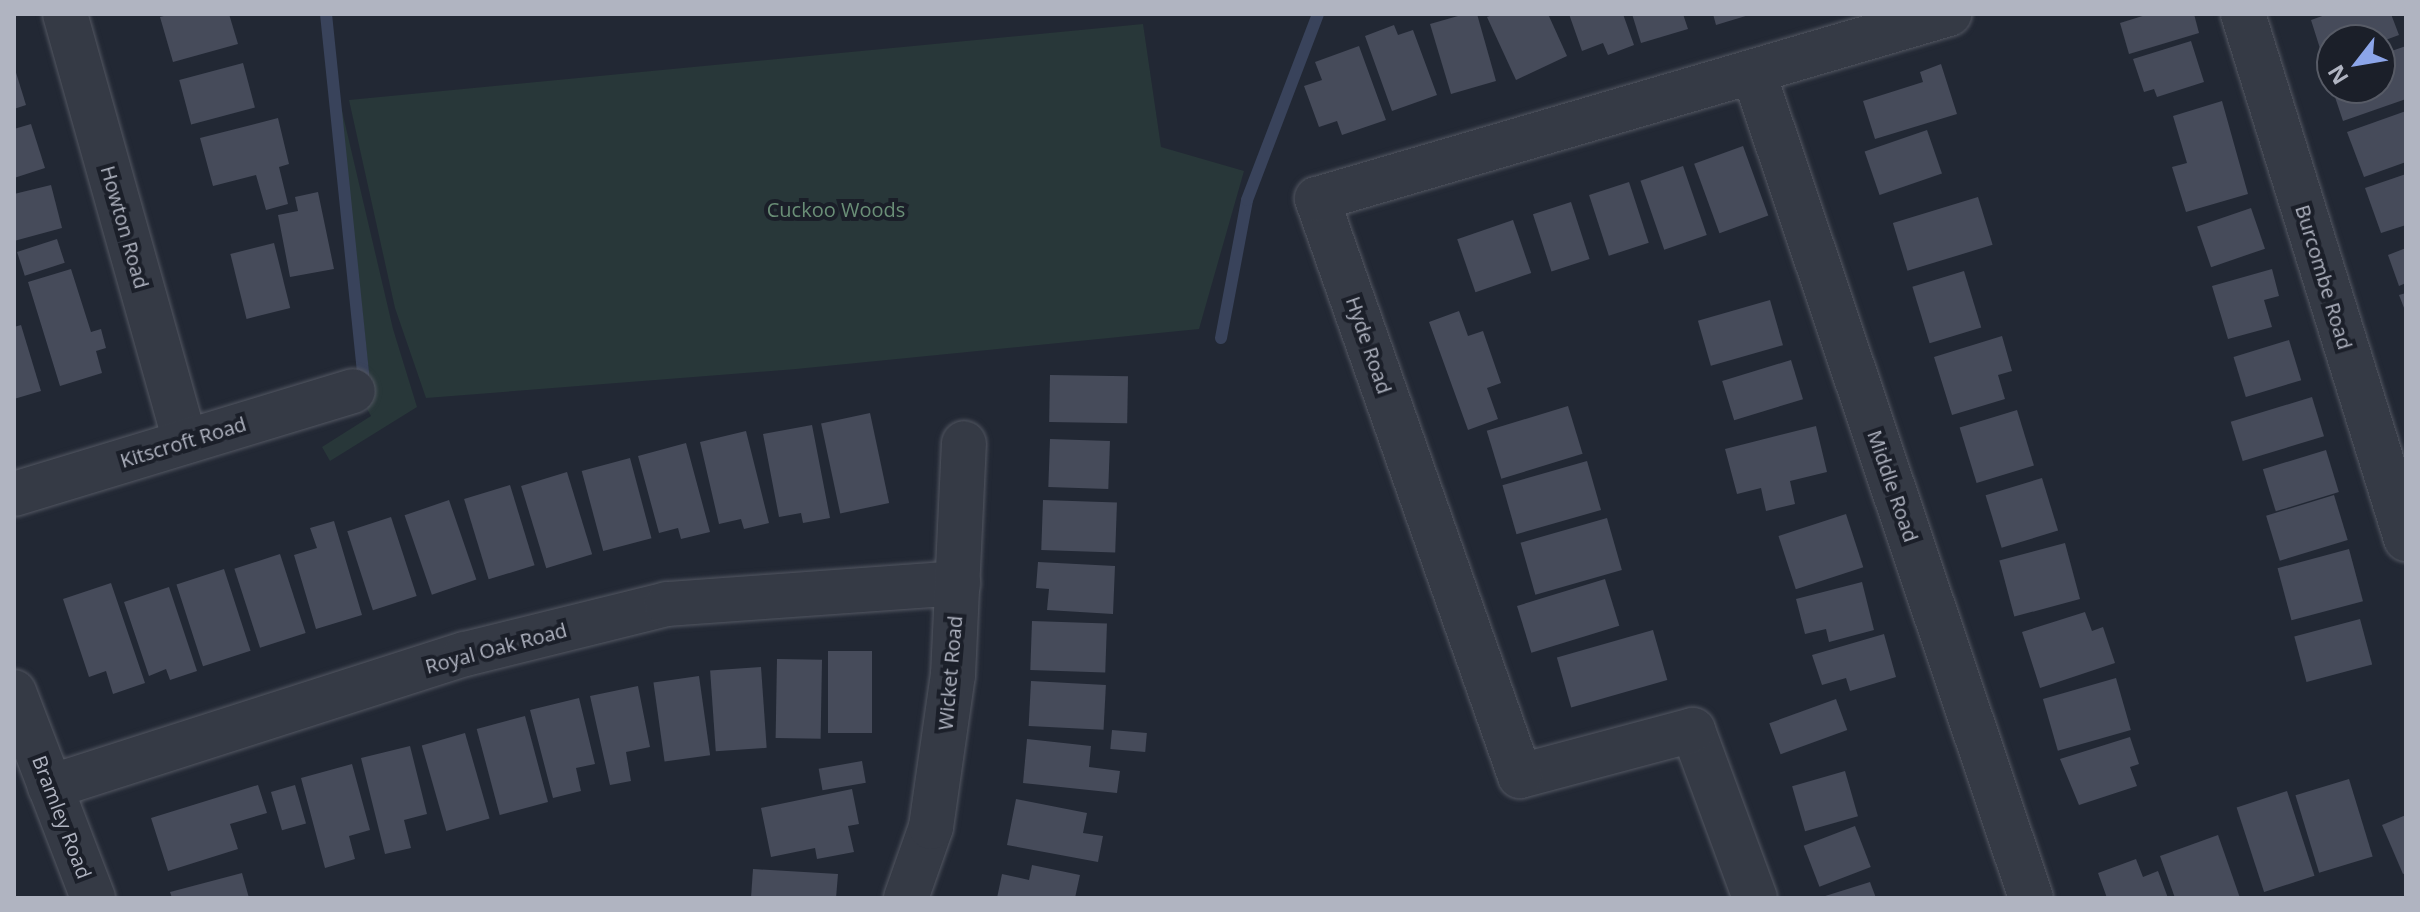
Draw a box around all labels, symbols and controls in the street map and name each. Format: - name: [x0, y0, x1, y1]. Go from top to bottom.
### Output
- north arrow: [2316, 24, 2396, 104]
- text: N: [2320, 60, 2355, 91]
- street label: Howton Road: [96, 163, 154, 291]
- park label: Cuckoo Woods: [767, 197, 905, 221]
- street label: Burcombe Road: [2291, 202, 2357, 352]
- street label: Hyde Road: [1341, 293, 1397, 397]
- street label: Kitscroft Road: [117, 411, 249, 473]
- street label: Middle Road: [1863, 427, 1923, 545]
- street label: Wicket Road: [933, 615, 967, 731]
- street label: Royal Oak Road: [422, 618, 570, 678]
- street label: Bramley Road: [28, 752, 96, 882]

